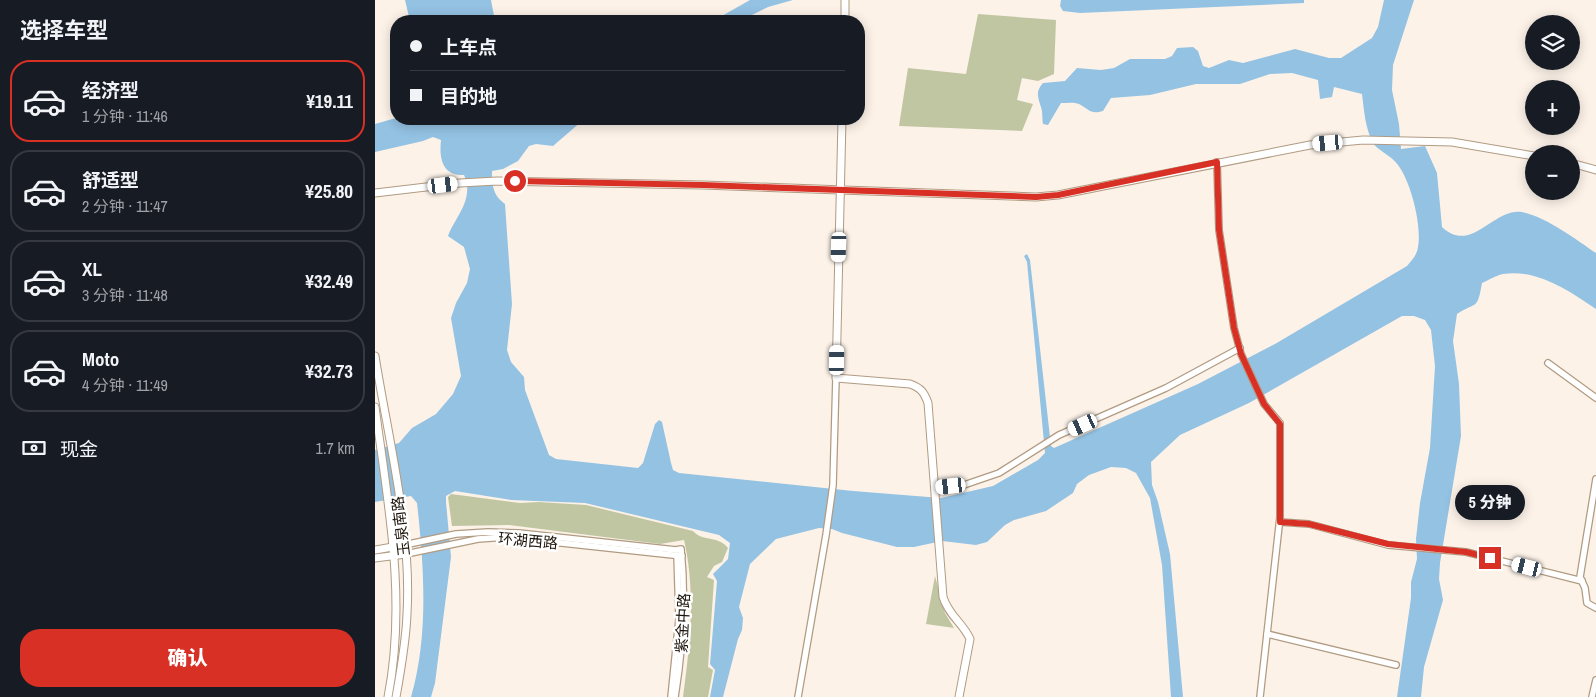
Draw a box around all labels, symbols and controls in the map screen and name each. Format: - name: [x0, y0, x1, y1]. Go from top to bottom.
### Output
- text: 选择车型: [20, 15, 108, 45]
- map controls: [1525, 15, 1580, 200]
- button: layers: [1525, 15, 1580, 70]
- text: 上车点: [440, 34, 497, 60]
- text: 经济型: [82, 77, 139, 103]
- icon: car: [22, 79, 67, 124]
- button: +: [1525, 80, 1580, 135]
- text: 目的地: [440, 83, 497, 109]
- text: ¥19.11: [306, 88, 353, 114]
- text: 1 分钟 · 11:46: [82, 105, 168, 127]
- car: [1312, 134, 1343, 152]
- button: −: [1525, 145, 1580, 200]
- text: 舒适型: [82, 167, 139, 193]
- icon: car: [22, 169, 67, 214]
- route start: [504, 170, 526, 192]
- car: [427, 176, 458, 194]
- text: ¥25.80: [305, 178, 353, 204]
- text: 2 分钟 · 11:47: [82, 195, 168, 217]
- car: [830, 232, 847, 262]
- text: XL: [82, 256, 102, 282]
- icon: car: [22, 259, 67, 304]
- text: ¥32.49: [305, 268, 353, 294]
- text: 3 分钟 · 11:48: [82, 284, 168, 306]
- car: [829, 345, 844, 375]
- text: Moto: [82, 346, 119, 372]
- icon: car: [22, 349, 67, 394]
- text: ¥32.73: [305, 358, 353, 384]
- text: 4 分钟 · 11:49: [82, 374, 168, 396]
- car: [1066, 412, 1099, 438]
- icon: cash: [20, 434, 48, 462]
- text: 现金: [60, 436, 98, 462]
- text: 1.7 km: [316, 437, 355, 459]
- car: [935, 477, 966, 495]
- callout: 5 分钟: [1455, 486, 1525, 520]
- text: 5 分钟: [1469, 491, 1511, 513]
- street label: 玉泉南路: [386, 495, 415, 557]
- street label: 环湖西路: [497, 527, 559, 554]
- route end: [1479, 547, 1501, 569]
- car: [1510, 556, 1543, 578]
- street label: 紫金中路: [670, 592, 695, 653]
- button: 确认: [20, 629, 355, 687]

